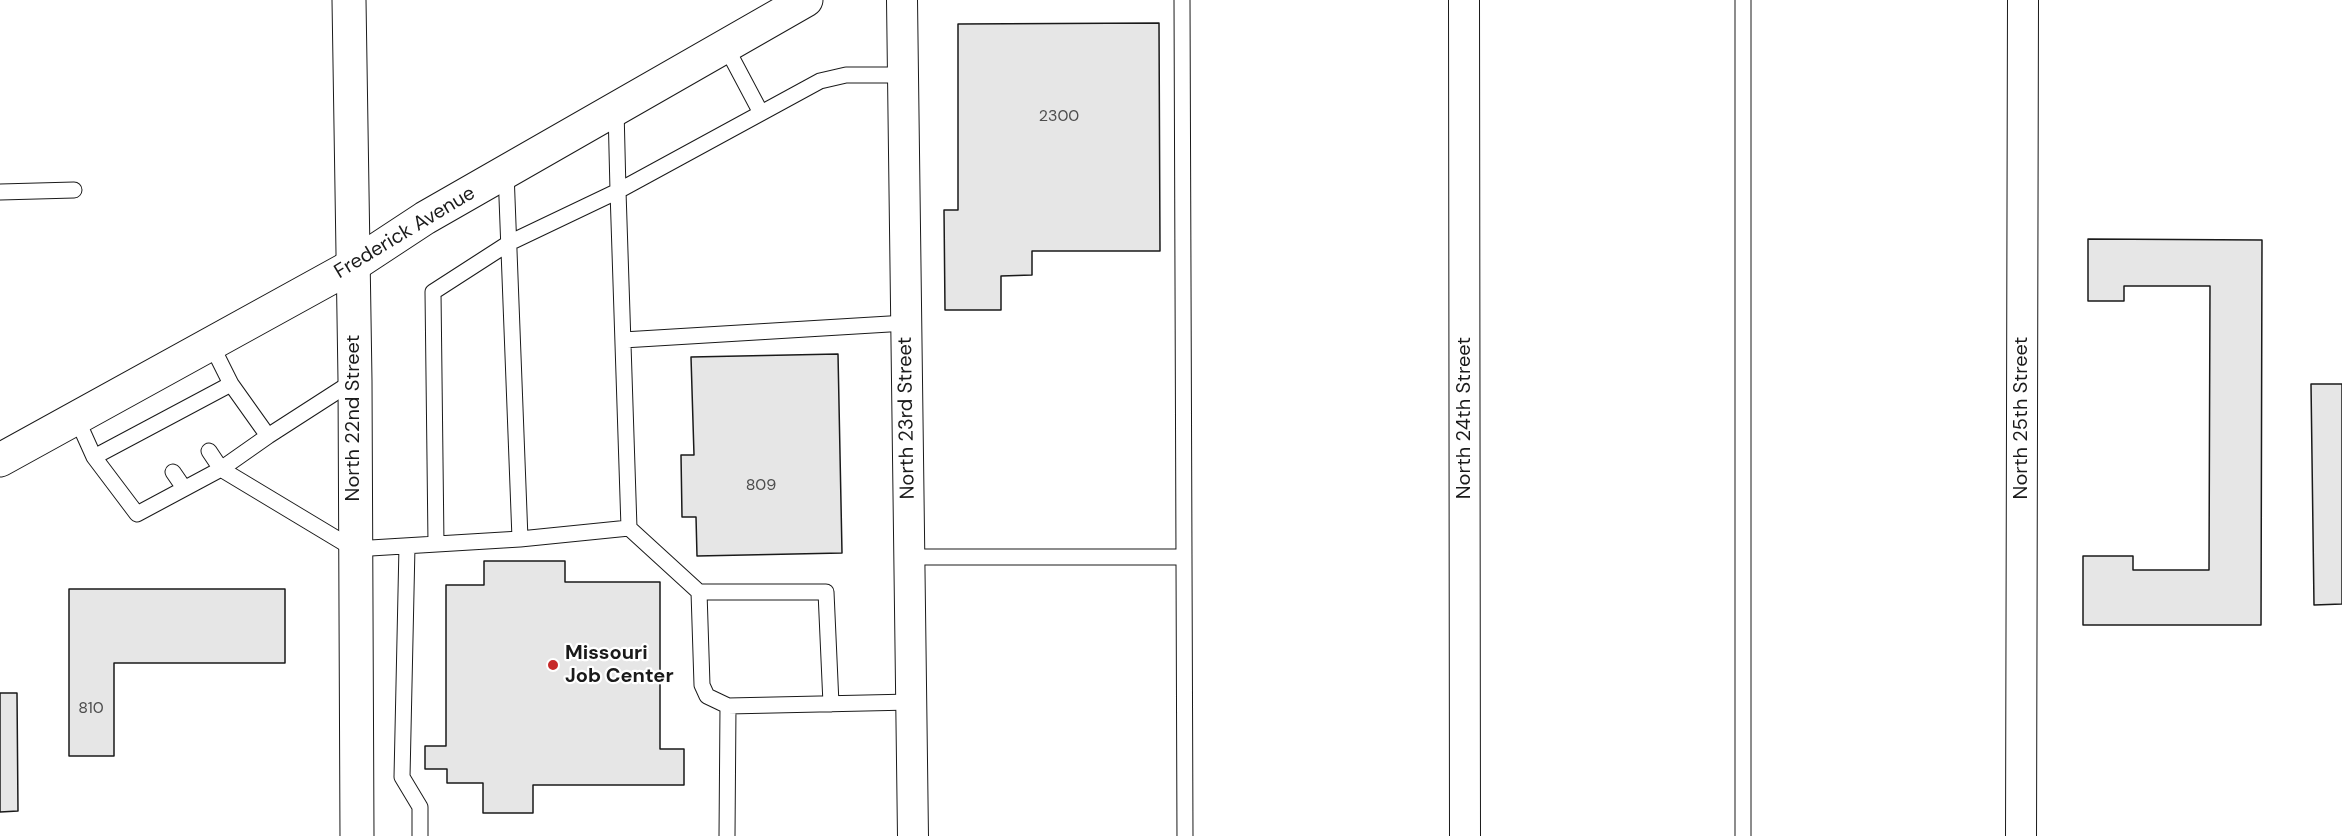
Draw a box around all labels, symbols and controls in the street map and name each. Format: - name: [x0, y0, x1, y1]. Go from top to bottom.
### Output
- house number: 2300: [1039, 107, 1079, 127]
- street label: Frederick Avenue: [330, 182, 480, 284]
- street label: North 22nd Street: [342, 335, 366, 501]
- street label: North 23rd Street: [894, 336, 920, 500]
- street label: North 24th Street: [1453, 337, 1477, 499]
- street label: North 25th Street: [2010, 337, 2034, 499]
- house number: 809: [746, 476, 776, 496]
- place label: Missouri Job Center: [565, 642, 674, 689]
- marker: Missouri Job Center: [546, 658, 560, 672]
- house number: 810: [78, 699, 104, 719]

